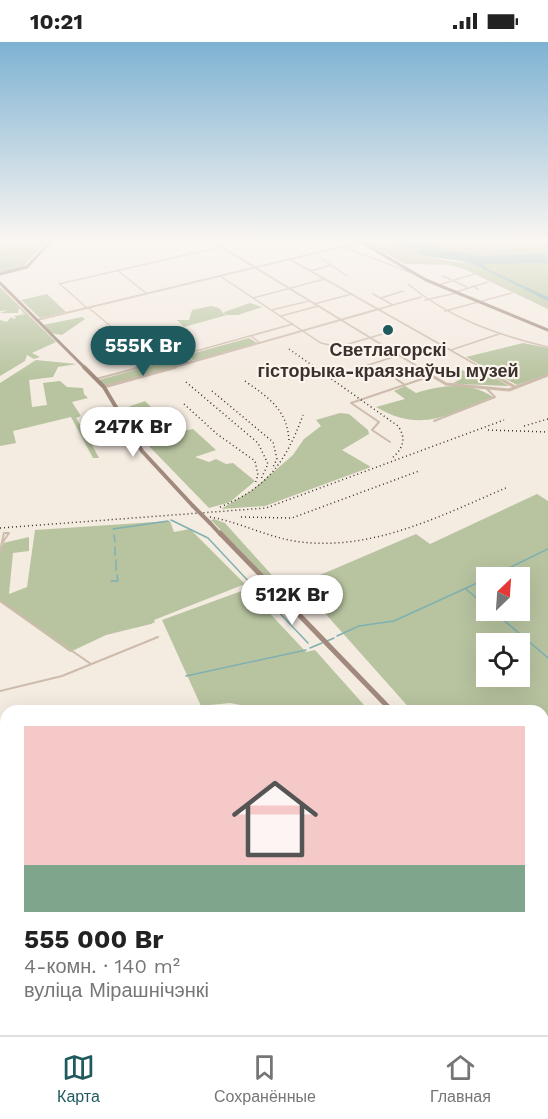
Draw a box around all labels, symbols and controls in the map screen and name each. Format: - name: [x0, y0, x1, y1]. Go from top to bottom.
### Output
- text: 10:21: [30, 9, 83, 34]
- marker: Светлагорскі гісторыка-краязнаўчы музей: [381, 323, 395, 337]
- pin: 555K Br: [88, 326, 198, 377]
- text: 555K Br: [105, 333, 181, 357]
- place label: Светлагорскі гісторыка-краязнаўчы музей: [258, 339, 518, 381]
- pin: 247K Br: [78, 407, 188, 458]
- text: 247K Br: [94, 414, 172, 438]
- north arrow: [476, 567, 530, 621]
- map controls: [476, 567, 530, 687]
- pin: 512K Br: [237, 575, 347, 626]
- text: 512K Br: [255, 582, 329, 606]
- button: locate: [476, 633, 530, 687]
- icon: home: [221, 765, 329, 873]
- text: 555 000 Br: [24, 924, 164, 954]
- text: 4-комн. · 140 m²: [24, 954, 180, 978]
- text: вуліца Мірашнічэнкі: [24, 978, 209, 1002]
- tab: Карта: [57, 1051, 100, 1106]
- tab: Сохранённые: [214, 1051, 316, 1106]
- tab: Главная: [430, 1051, 491, 1106]

